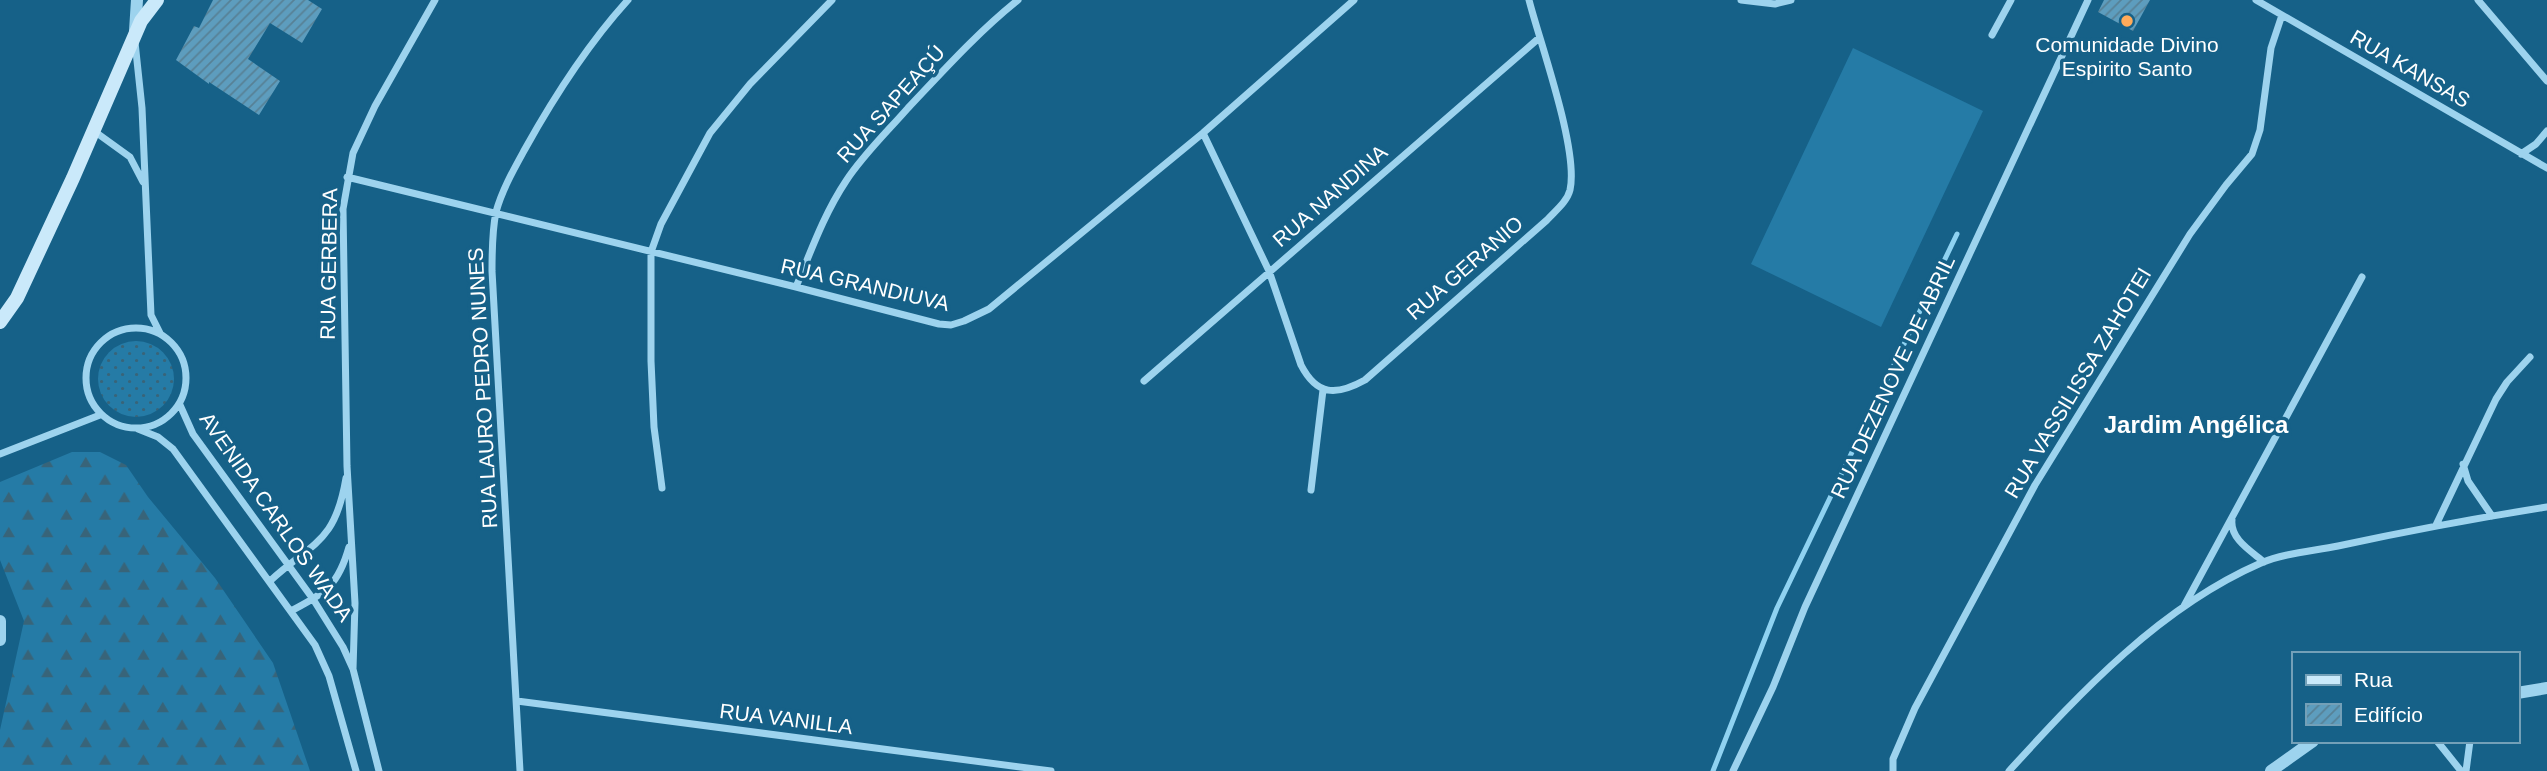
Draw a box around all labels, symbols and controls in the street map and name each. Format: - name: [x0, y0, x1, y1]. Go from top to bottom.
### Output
- marker: Comunidade Divino Espirito Santo: [2119, 13, 2135, 29]
- street label: RUA KANSAS: [2346, 25, 2474, 112]
- place label: Comunidade Divino Espirito Santo: [2035, 33, 2219, 80]
- street label: RUA SAPEAÇÚ: [832, 40, 949, 167]
- street label: RUA NANDINA: [1268, 140, 1391, 251]
- street label: RUA GERBERA: [316, 188, 341, 340]
- street label: RUA GERANIO: [1402, 211, 1527, 324]
- street label: RUA LAURO PEDRO NUNES: [464, 247, 501, 529]
- street label: RUA DEZENOVE DE ABRIL: [1826, 252, 1959, 502]
- street label: RUA GRANDIUVA: [779, 254, 952, 315]
- street label: RUA VASSILISSA ZAHOTEI: [2000, 263, 2156, 502]
- street label: AVENIDA CARLOS WADA: [195, 408, 357, 626]
- district label: Jardim Angélica: [2104, 411, 2289, 438]
- legend: [2292, 652, 2519, 743]
- text: Rua: [2354, 668, 2393, 691]
- street label: RUA VANILLA: [718, 699, 854, 738]
- text: Edifício: [2354, 703, 2423, 726]

